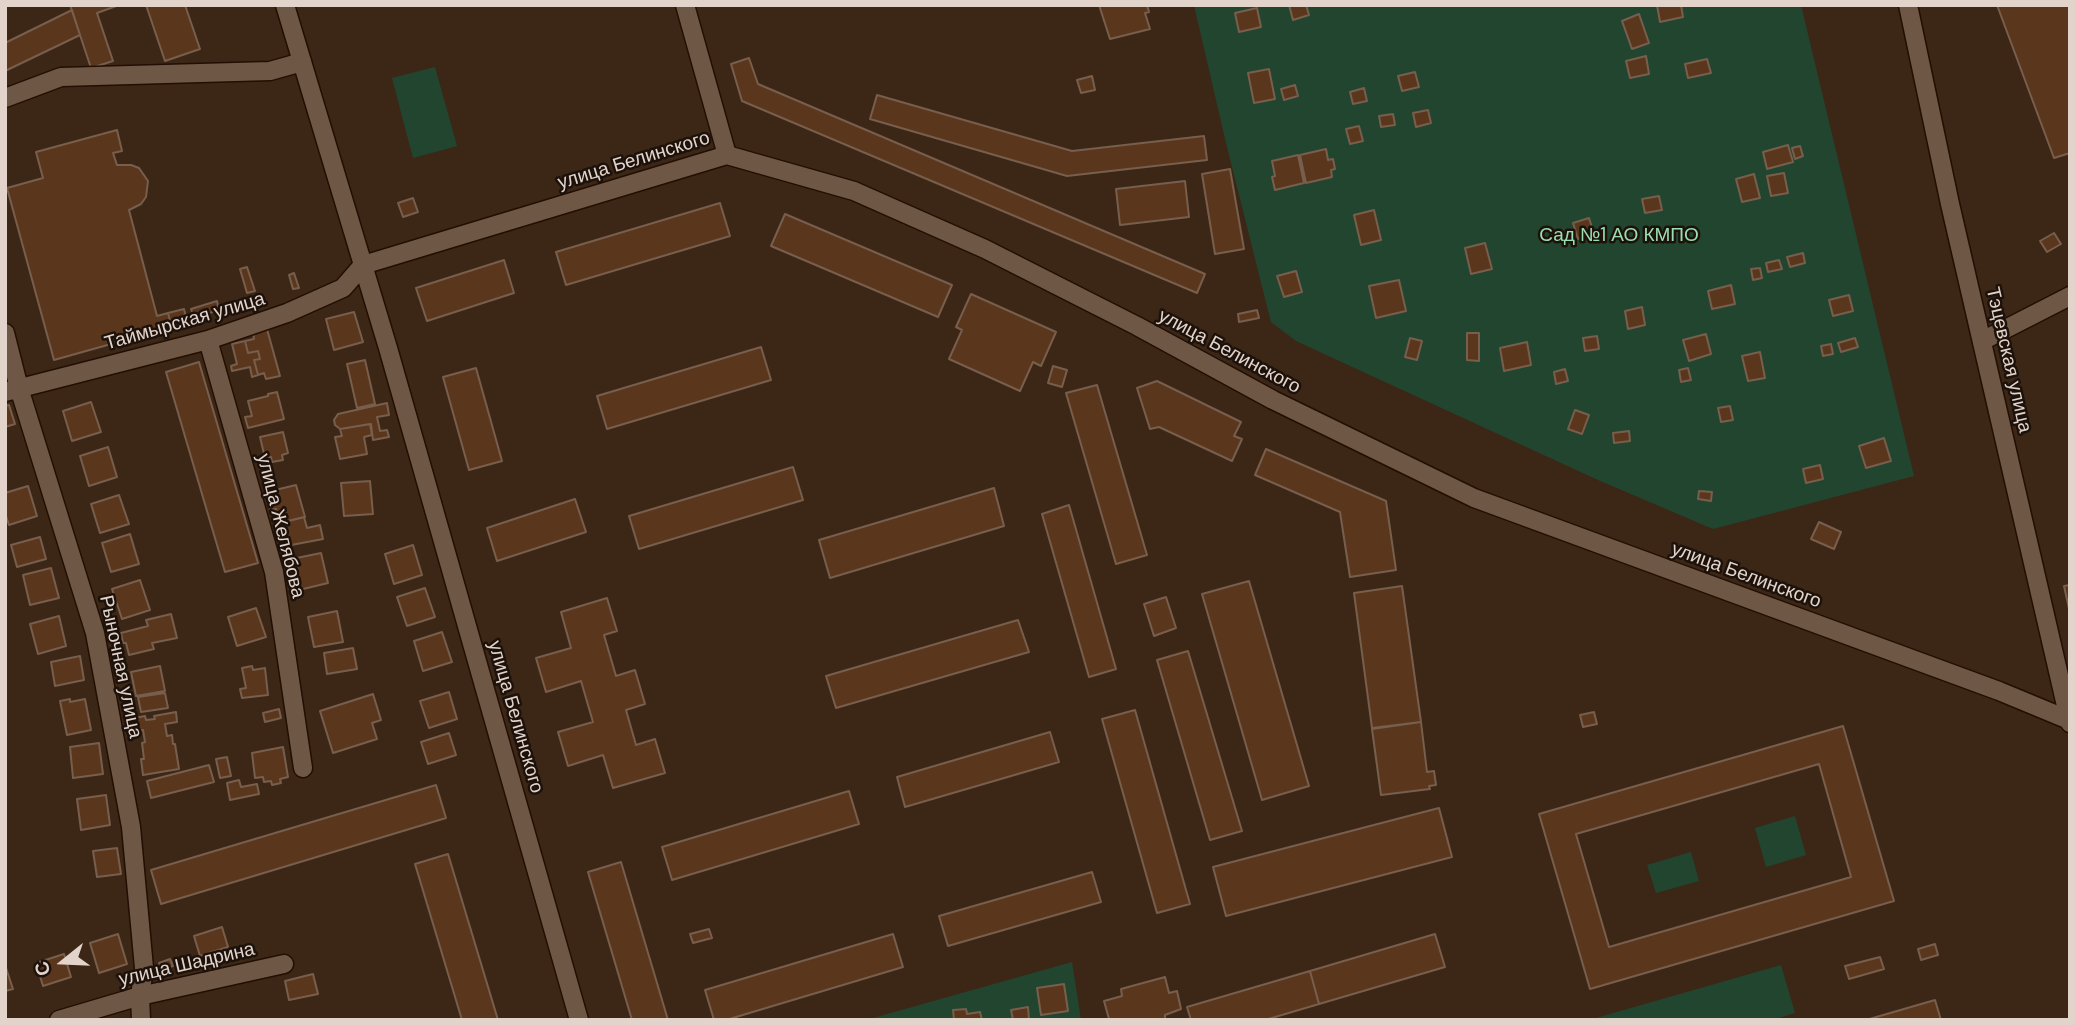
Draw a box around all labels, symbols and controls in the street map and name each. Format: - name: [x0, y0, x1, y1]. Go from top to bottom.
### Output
- street label: улица Белинского: [555, 127, 713, 195]
- park label: Сад №1 АО КМПО: [1539, 225, 1699, 247]
- street label: Тэцевская улица: [1980, 285, 2036, 435]
- street label: Таймырская улица: [102, 288, 268, 356]
- street label: улица Белинского: [1154, 305, 1304, 399]
- street label: улица Желябова: [251, 452, 309, 600]
- street label: улица Белинского: [1668, 538, 1824, 614]
- street label: Рыночная улица: [94, 593, 146, 741]
- street label: улица Белинского: [482, 638, 548, 796]
- north arrow: [28, 927, 98, 997]
- street label: улица Шадрина: [117, 938, 257, 992]
- text: С: [29, 958, 57, 979]

